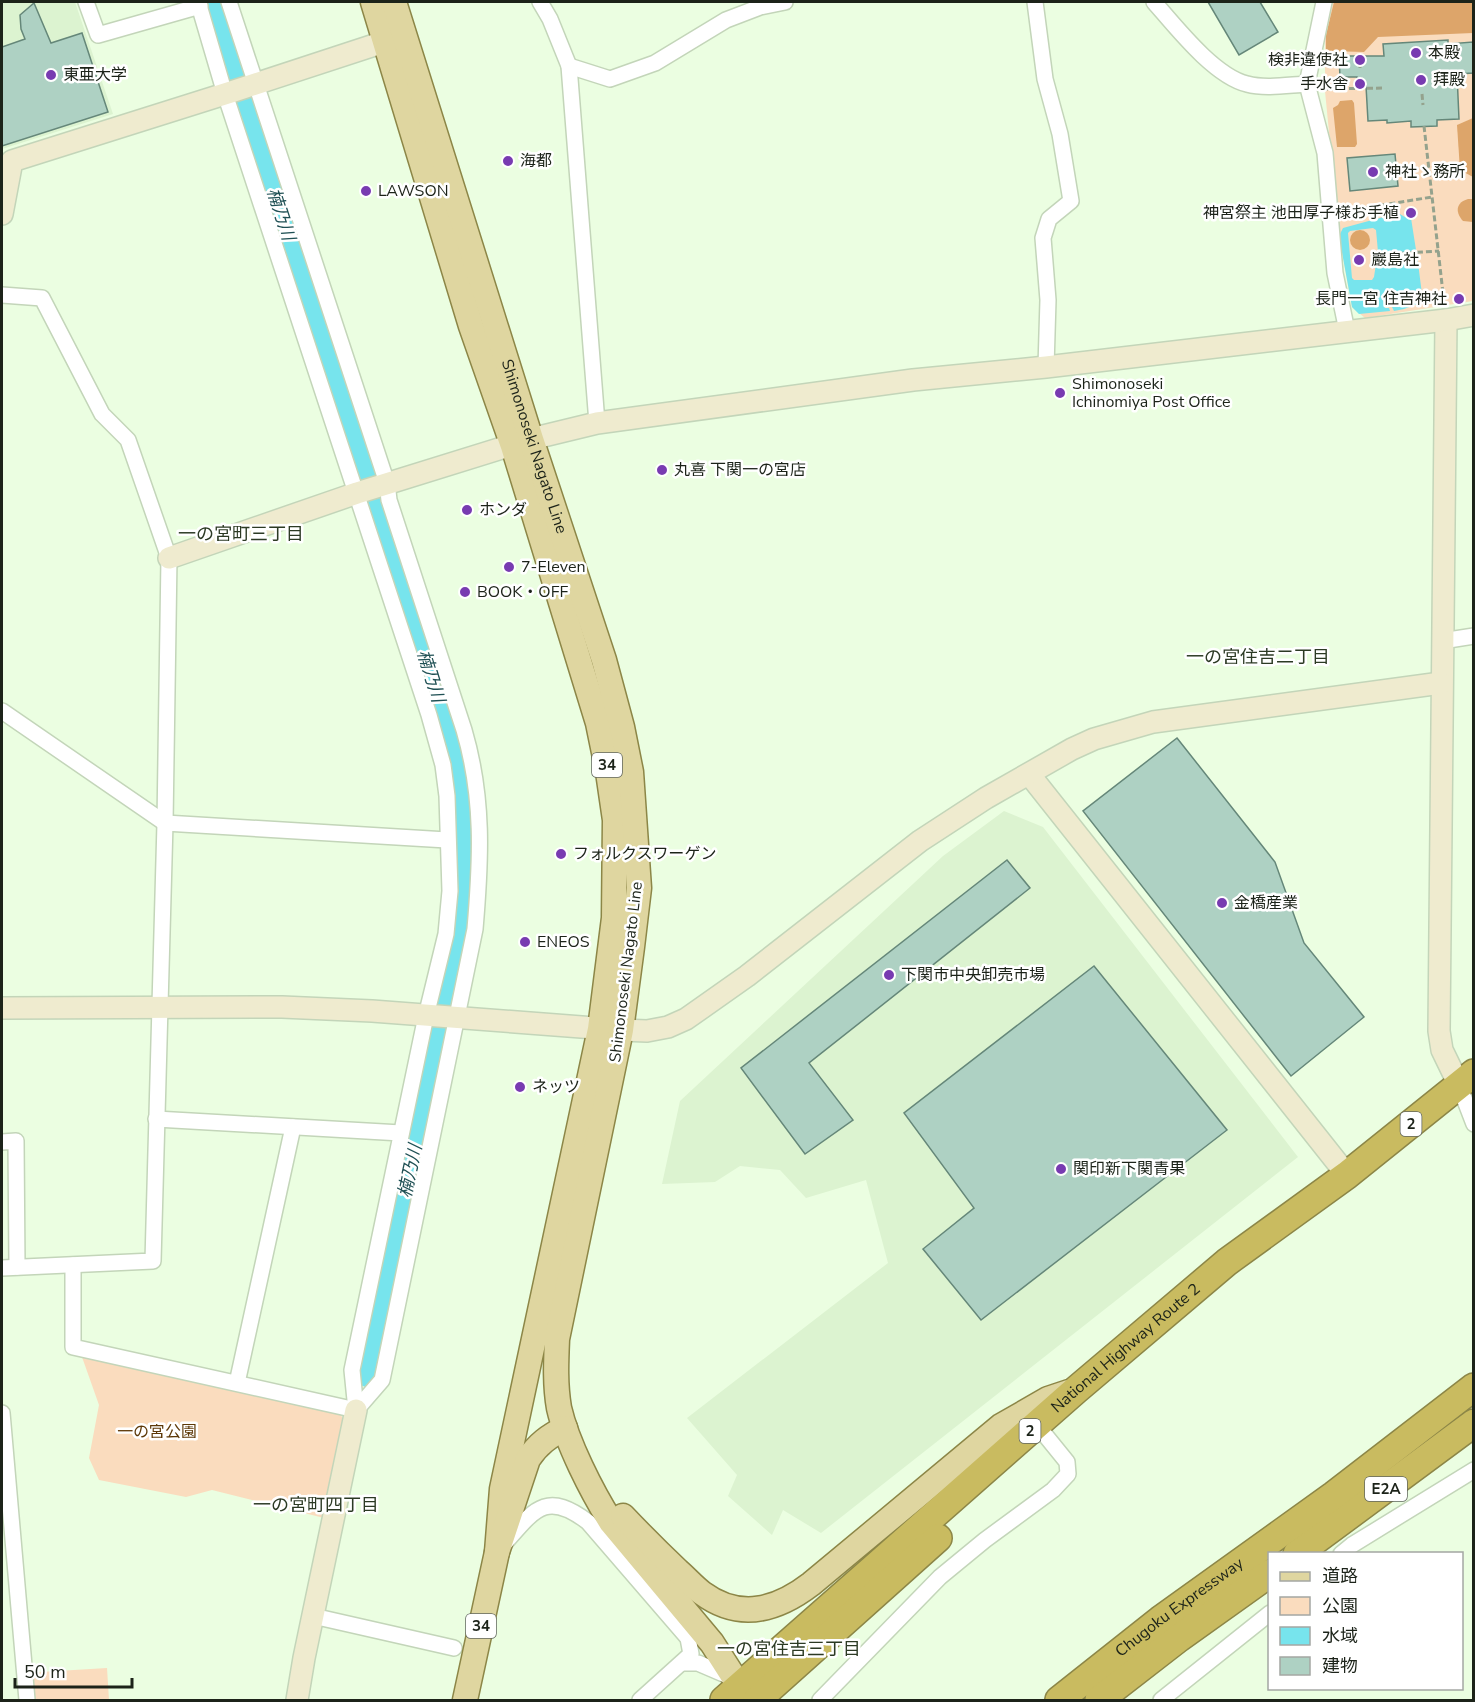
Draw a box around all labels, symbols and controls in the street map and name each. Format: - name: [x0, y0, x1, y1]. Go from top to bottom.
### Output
- place label: 本殿: [1428, 42, 1460, 64]
- marker: 本殿: [1409, 46, 1423, 60]
- place label: 検非違使社: [1268, 49, 1348, 71]
- marker: 検非違使社: [1353, 53, 1367, 67]
- place label: 東亜大学: [63, 64, 127, 86]
- marker: 東亜大学: [44, 68, 58, 82]
- place label: 拜殿: [1433, 69, 1465, 91]
- place label: 手水舎: [1300, 73, 1348, 95]
- marker: 拜殿: [1414, 73, 1428, 87]
- marker: 手水舎: [1353, 77, 1367, 91]
- place label: 海都: [520, 150, 552, 172]
- marker: 海都: [501, 154, 515, 168]
- place label: 神社ゝ務所: [1385, 161, 1465, 183]
- marker: 神社ゝ務所: [1366, 165, 1380, 179]
- place label: LAWSON: [378, 180, 449, 202]
- marker: LAWSON: [359, 184, 373, 198]
- water label: 楠乃川: [261, 185, 301, 245]
- place label: 神宮祭主 池田厚子様お手植: [1203, 202, 1399, 224]
- marker: 神宮祭主 池田厚子様お手植: [1404, 206, 1418, 220]
- place label: 巖島社: [1371, 249, 1419, 271]
- marker: 巖島社: [1352, 253, 1366, 267]
- place label: 長門一宮 住吉神社: [1315, 288, 1447, 310]
- marker: 長門一宮 住吉神社: [1452, 292, 1466, 306]
- street label: Shimonoseki Nagato Line: [496, 356, 573, 537]
- place label: Shimonoseki Ichinomiya Post Office: [1072, 373, 1230, 413]
- marker: Shimonoseki Ichinomiya Post Office: [1053, 386, 1067, 400]
- place label: 丸喜 下関一の宮店: [674, 459, 806, 481]
- marker: 丸喜 下関一の宮店: [655, 463, 669, 477]
- place label: ホンダ: [479, 499, 527, 521]
- marker: ホンダ: [460, 503, 474, 517]
- district label: 一の宮町三丁目: [178, 522, 304, 546]
- place label: 7-Eleven: [521, 556, 586, 578]
- marker: 7-Eleven: [502, 560, 516, 574]
- place label: BOOK・OFF: [477, 581, 568, 603]
- marker: BOOK・OFF: [458, 585, 472, 599]
- district label: 一の宮住吉二丁目: [1186, 645, 1330, 669]
- water label: 楠乃川: [412, 647, 451, 707]
- road number: 34: [592, 753, 622, 777]
- place label: フォルクスワーゲン: [573, 843, 717, 865]
- marker: フォルクスワーゲン: [554, 847, 568, 861]
- street label: Shimonoseki Nagato Line: [604, 880, 648, 1064]
- place label: 金橋産業: [1234, 892, 1298, 914]
- marker: 金橋産業: [1215, 896, 1229, 910]
- place label: ENEOS: [537, 931, 590, 953]
- marker: ENEOS: [518, 935, 532, 949]
- place label: 下関市中央卸売市場: [901, 964, 1045, 986]
- marker: 下関市中央卸売市場: [882, 968, 896, 982]
- place label: ネッツ: [532, 1076, 580, 1098]
- marker: ネッツ: [513, 1080, 527, 1094]
- road number: 2: [1400, 1112, 1422, 1136]
- water label: 楠乃川: [393, 1140, 428, 1200]
- place label: 関印新下関青果: [1073, 1158, 1185, 1180]
- marker: 関印新下関青果: [1054, 1162, 1068, 1176]
- street label: National Highway Route 2: [1046, 1278, 1205, 1418]
- road number: 2: [1020, 1419, 1040, 1443]
- park label: 一の宮公園: [117, 1421, 197, 1443]
- road number: E2A: [1365, 1477, 1407, 1501]
- district label: 一の宮町四丁目: [253, 1493, 379, 1517]
- street label: Chugoku Expressway: [1111, 1552, 1249, 1662]
- legend: [1268, 1552, 1463, 1690]
- text: 道路: [1322, 1564, 1358, 1588]
- text: 公園: [1322, 1594, 1358, 1618]
- road number: 34: [466, 1614, 496, 1638]
- text: 水域: [1322, 1624, 1358, 1648]
- district label: 一の宮住吉三丁目: [717, 1637, 861, 1661]
- scale bar: [15, 1651, 132, 1689]
- text: 建物: [1322, 1654, 1358, 1678]
- text: 50 m: [24, 1660, 66, 1684]

